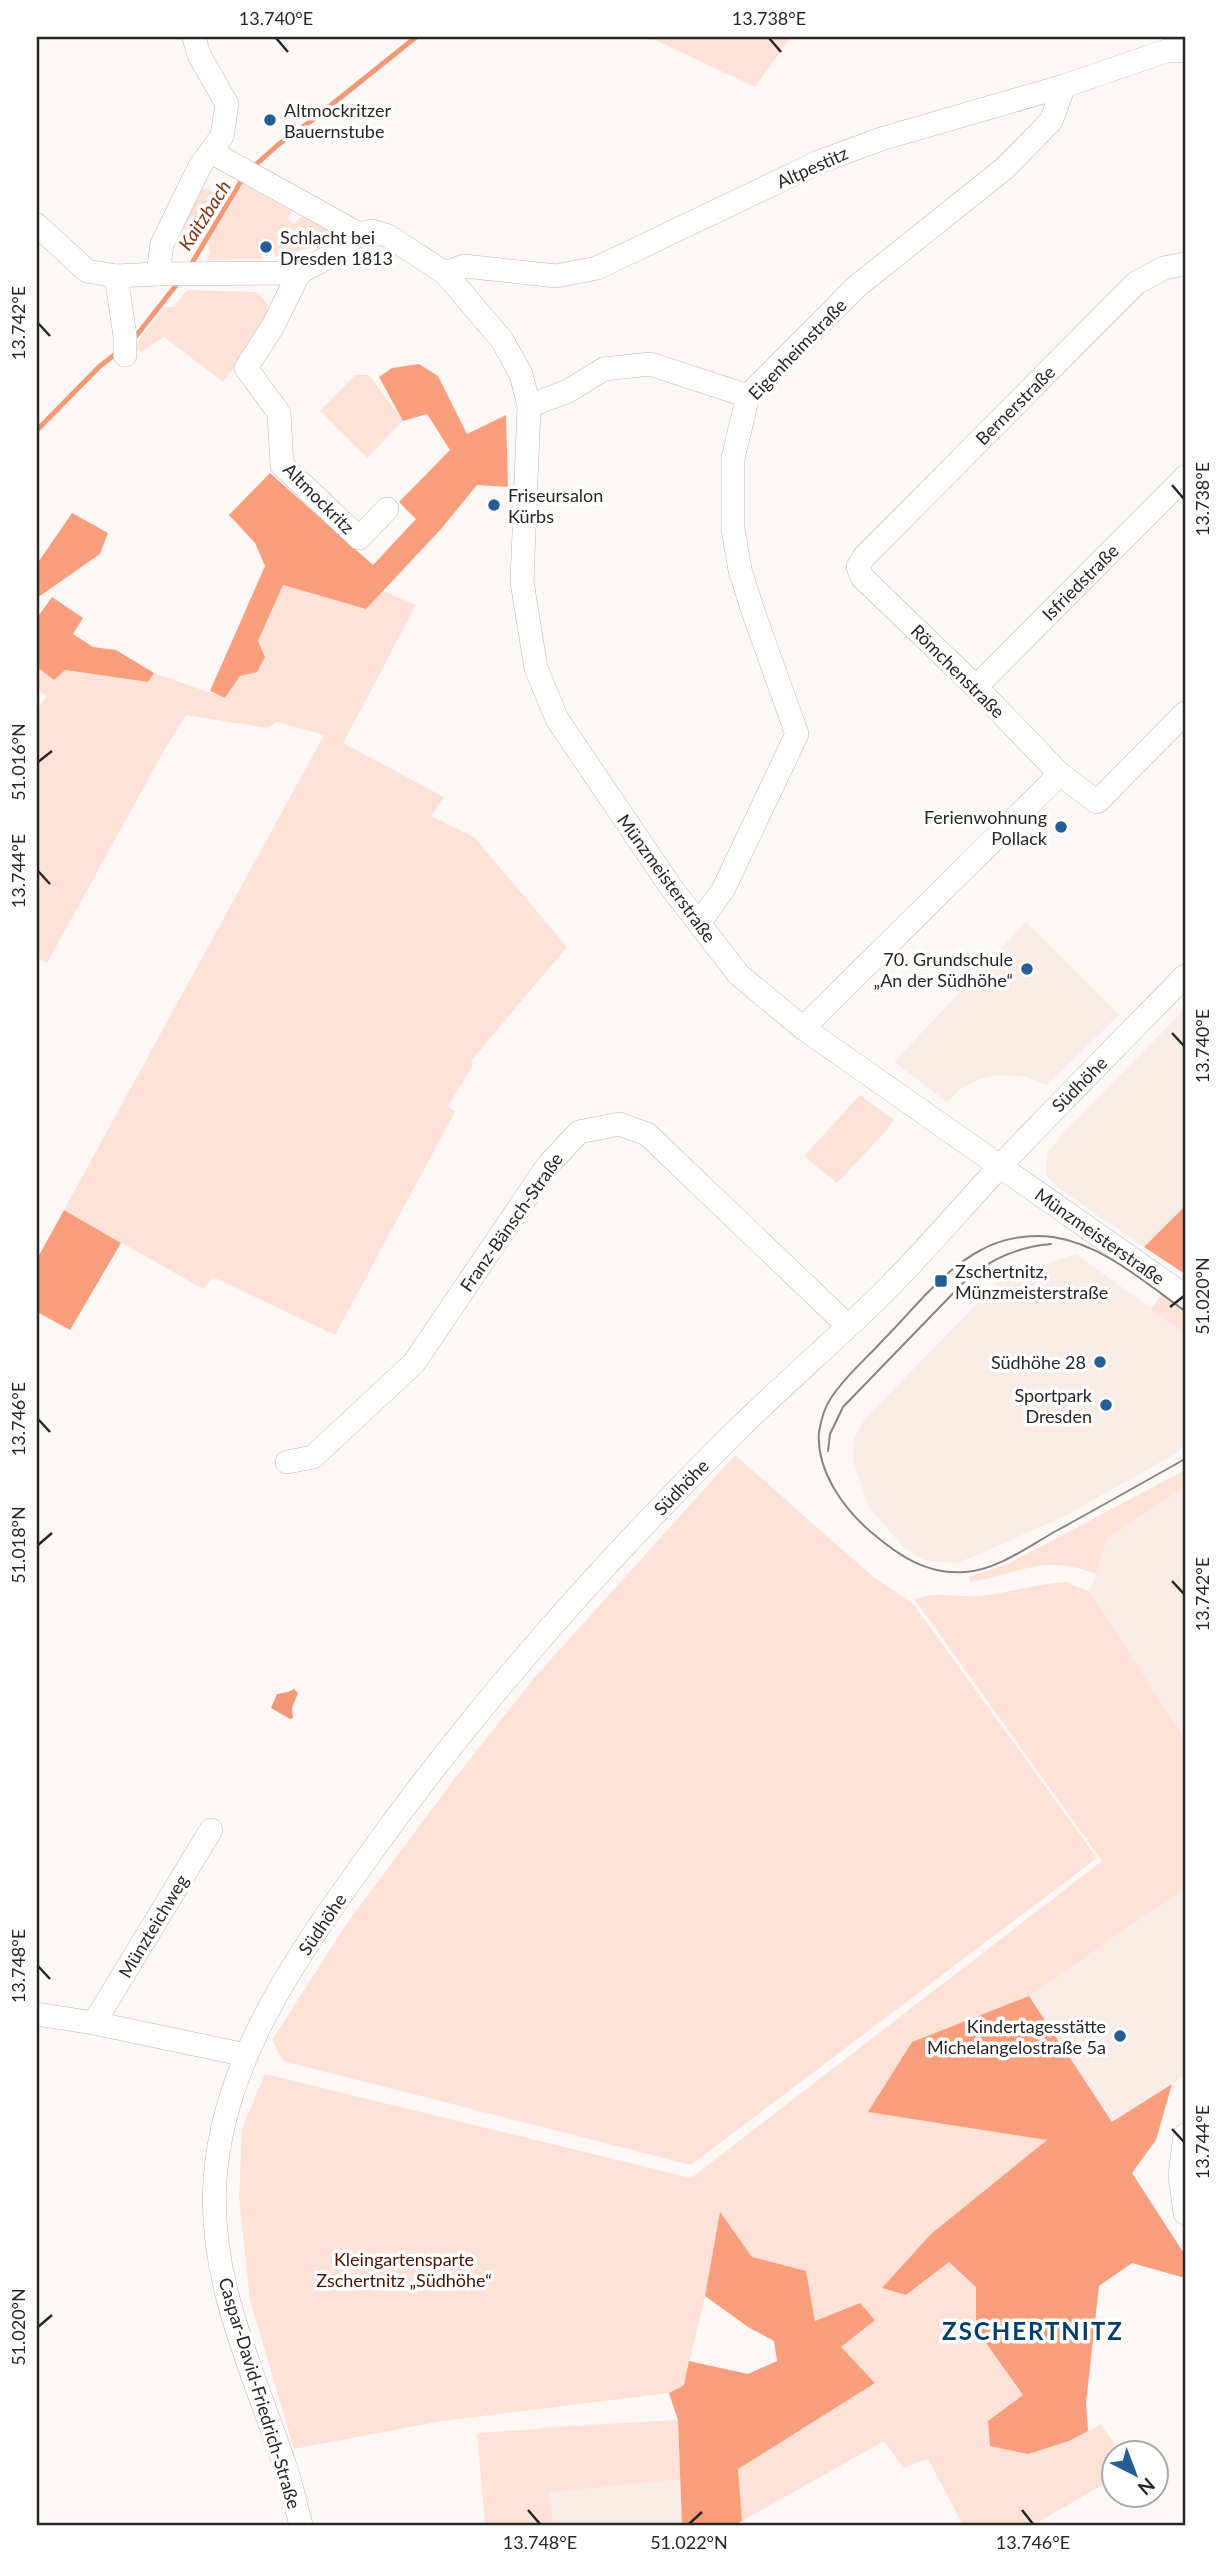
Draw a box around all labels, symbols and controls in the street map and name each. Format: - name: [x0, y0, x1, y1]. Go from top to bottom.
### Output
- text: 13.740°E: [239, 7, 313, 29]
- text: 13.738°E: [732, 7, 806, 29]
- place label: Altmockritzer Bauernstube: [284, 99, 391, 142]
- marker: Altmockritzer Bauernstube: [262, 112, 278, 128]
- street label: Altpestitz: [773, 142, 851, 192]
- water label: Kaitzbach: [173, 176, 235, 254]
- place label: Schlacht bei Dresden 1813: [280, 226, 393, 269]
- marker: Schlacht bei Dresden 1813: [258, 239, 274, 255]
- text: 13.742°E: [7, 286, 29, 360]
- street label: Eigenheimstraße: [743, 294, 851, 404]
- street label: Bernerstraße: [971, 361, 1059, 449]
- street label: Altmockritz: [279, 458, 359, 538]
- text: 13.738°E: [1191, 462, 1213, 536]
- place label: Friseursalon Kürbs: [508, 484, 603, 527]
- marker: Friseursalon Kürbs: [486, 497, 502, 513]
- street label: Isfriedstraße: [1037, 539, 1123, 625]
- street label: Römchenstraße: [907, 620, 1009, 722]
- text: 51.016°N: [7, 723, 29, 801]
- place label: Ferienwohnung Pollack: [924, 806, 1048, 849]
- street label: Münzmeisterstraße: [613, 810, 721, 946]
- marker: Ferienwohnung Pollack: [1053, 819, 1069, 835]
- text: 13.744°E: [7, 834, 29, 908]
- place label: 70. Grundschule „An der Südhöhe“: [874, 948, 1013, 991]
- marker: 70. Grundschule „An der Südhöhe“: [1019, 961, 1035, 977]
- text: 13.740°E: [1191, 1009, 1213, 1083]
- street label: Südhöhe: [1047, 1052, 1111, 1116]
- street label: Franz-Bänsch-Straße: [455, 1148, 567, 1296]
- street label: Münzmeisterstraße: [1031, 1183, 1169, 1289]
- text: 51.020°N: [1191, 1257, 1213, 1335]
- place label: Zschertnitz, Münzmeisterstraße: [955, 1260, 1108, 1303]
- marker: Zschertnitz, Münzmeisterstraße: [933, 1273, 949, 1289]
- place label: Südhöhe 28: [991, 1351, 1086, 1373]
- marker: Südhöhe 28: [1092, 1354, 1108, 1370]
- text: 13.746°E: [7, 1382, 29, 1456]
- place label: Sportpark Dresden: [1014, 1384, 1093, 1427]
- marker: Sportpark Dresden: [1098, 1397, 1114, 1413]
- street label: Südhöhe: [649, 1454, 713, 1520]
- text: 51.018°N: [7, 1506, 29, 1584]
- text: 13.742°E: [1191, 1557, 1213, 1631]
- street label: Münzteichweg: [114, 1870, 192, 1982]
- street label: Südhöhe: [293, 1889, 351, 1959]
- text: 13.748°E: [7, 1929, 29, 2003]
- place label: Kindertagesstätte Michelangelostraße 5a: [927, 2015, 1106, 2058]
- marker: Kindertagesstätte Michelangelostraße 5a: [1112, 2028, 1128, 2044]
- text: 13.744°E: [1191, 2105, 1213, 2179]
- park label: Kleingartensparte Zschertnitz „Südhöhe“: [316, 2248, 492, 2291]
- street label: Caspar-David-Friedrich-Straße: [214, 2275, 306, 2511]
- text: 51.020°N: [7, 2288, 29, 2366]
- district label: ZSCHERTNITZ: [942, 2316, 1124, 2345]
- north arrow: [1100, 2440, 1170, 2510]
- text: N: [1134, 2474, 1160, 2500]
- text: 13.748°E: [503, 2531, 577, 2553]
- text: 51.022°N: [650, 2531, 728, 2553]
- text: 13.746°E: [996, 2531, 1070, 2553]

